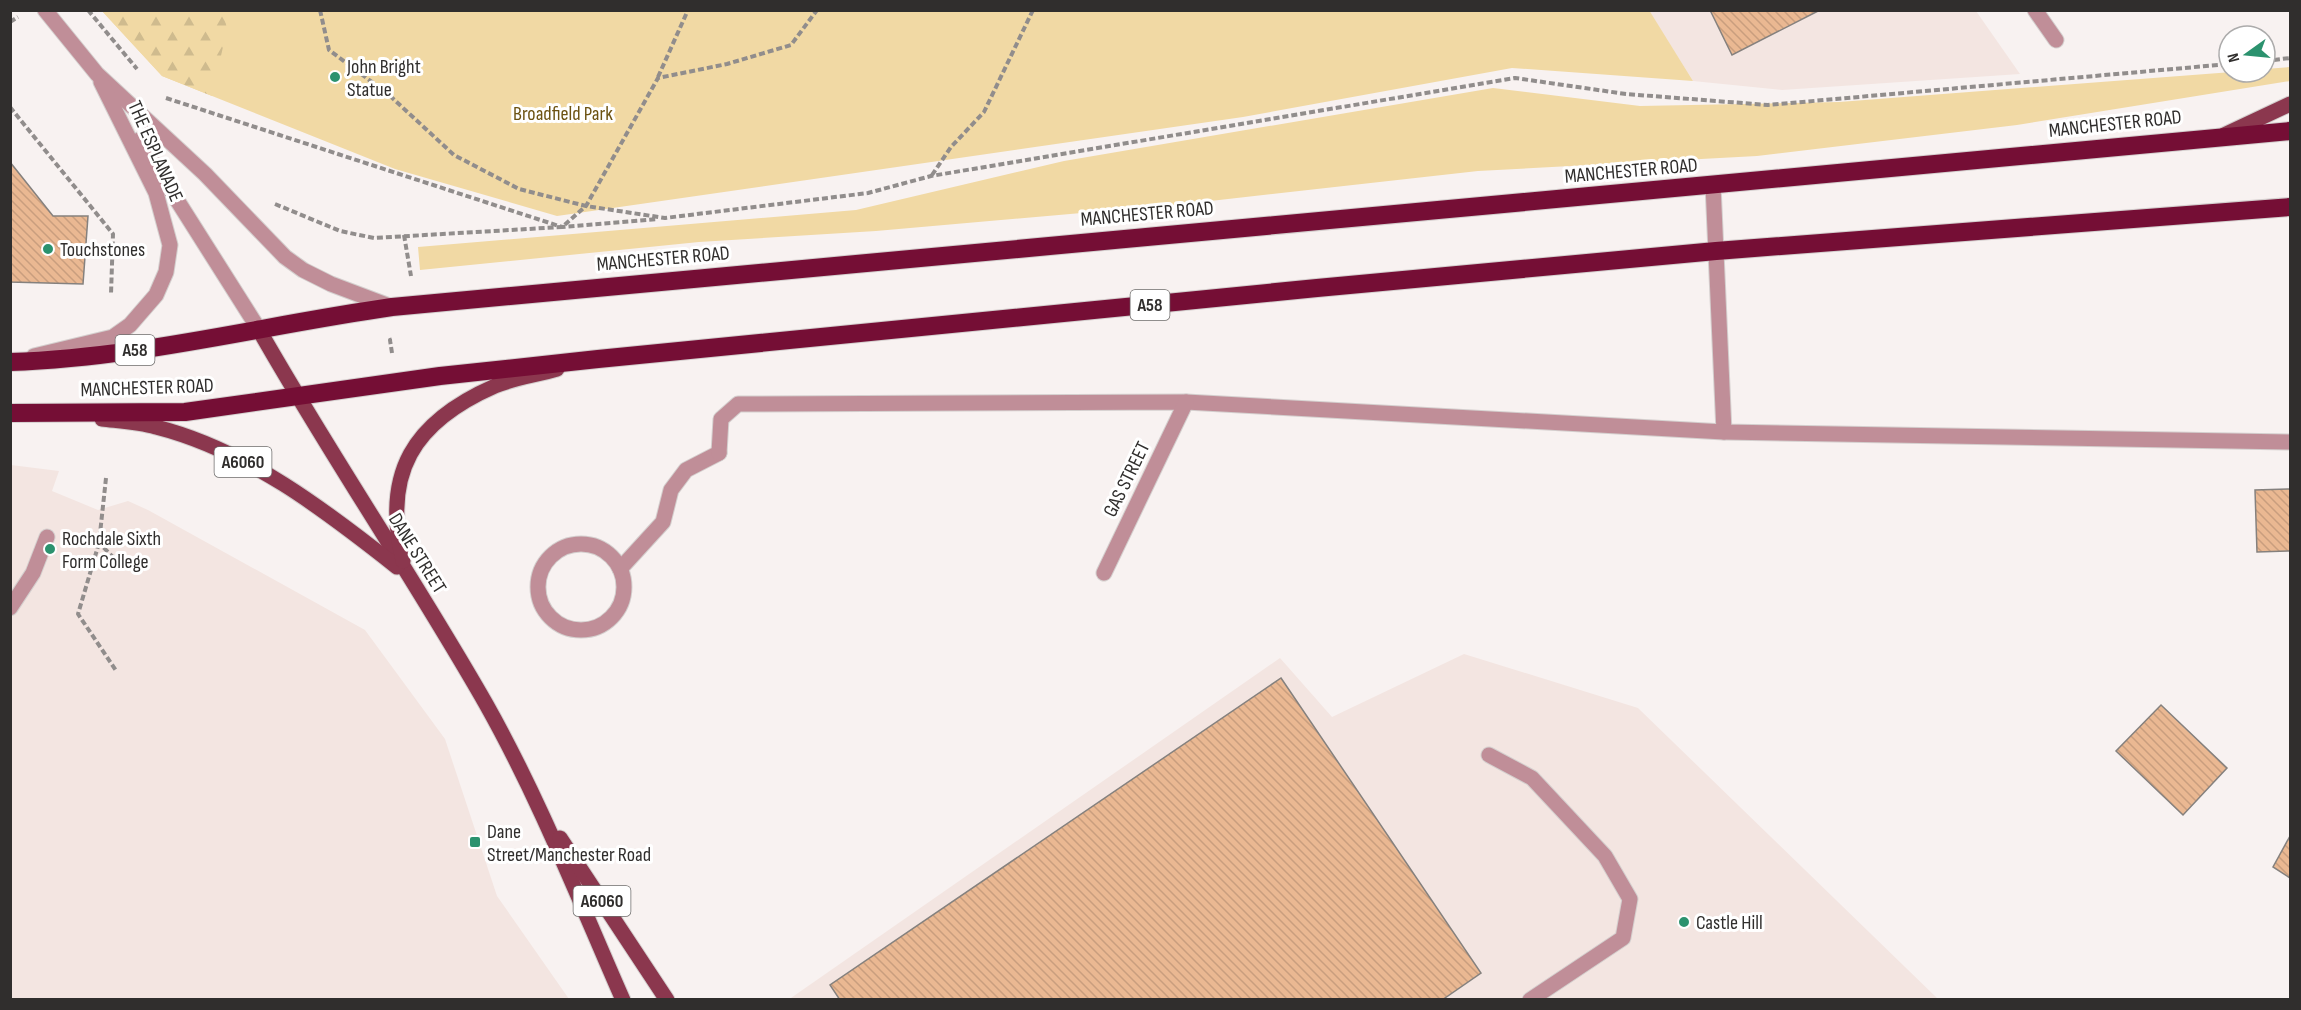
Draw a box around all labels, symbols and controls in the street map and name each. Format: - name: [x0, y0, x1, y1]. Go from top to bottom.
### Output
- north arrow: [2217, 24, 2277, 84]
- text: N: [2224, 51, 2244, 64]
- place label: John Bright Statue: [346, 55, 421, 102]
- marker: John Bright Statue: [328, 70, 342, 84]
- street label: THE ESPLANADE: [122, 97, 188, 206]
- park label: Broadfield Park: [513, 102, 613, 126]
- street label: MANCHESTER ROAD: [2048, 105, 2183, 143]
- street label: MANCHESTER ROAD: [1564, 153, 1698, 189]
- street label: MANCHESTER ROAD: [1080, 196, 1214, 232]
- place label: Touchstones: [60, 238, 145, 262]
- street label: MANCHESTER ROAD: [596, 241, 730, 277]
- marker: Touchstones: [41, 242, 55, 256]
- road number: A58: [1130, 290, 1170, 320]
- road number: A58: [116, 335, 154, 365]
- street label: MANCHESTER ROAD: [80, 374, 214, 402]
- street label: GAS STREET: [1098, 438, 1155, 521]
- road number: A6060: [214, 447, 272, 477]
- street label: DANE STREET: [383, 509, 451, 598]
- place label: Rochdale Sixth Form College: [62, 527, 161, 574]
- marker: Rochdale Sixth Form College: [43, 542, 57, 556]
- place label: Dane Street/Manchester Road: [487, 820, 651, 867]
- marker: Dane Street/Manchester Road: [468, 835, 482, 849]
- road number: A6060: [574, 886, 630, 916]
- place label: Castle Hill: [1696, 911, 1763, 935]
- marker: Castle Hill: [1677, 915, 1691, 929]

